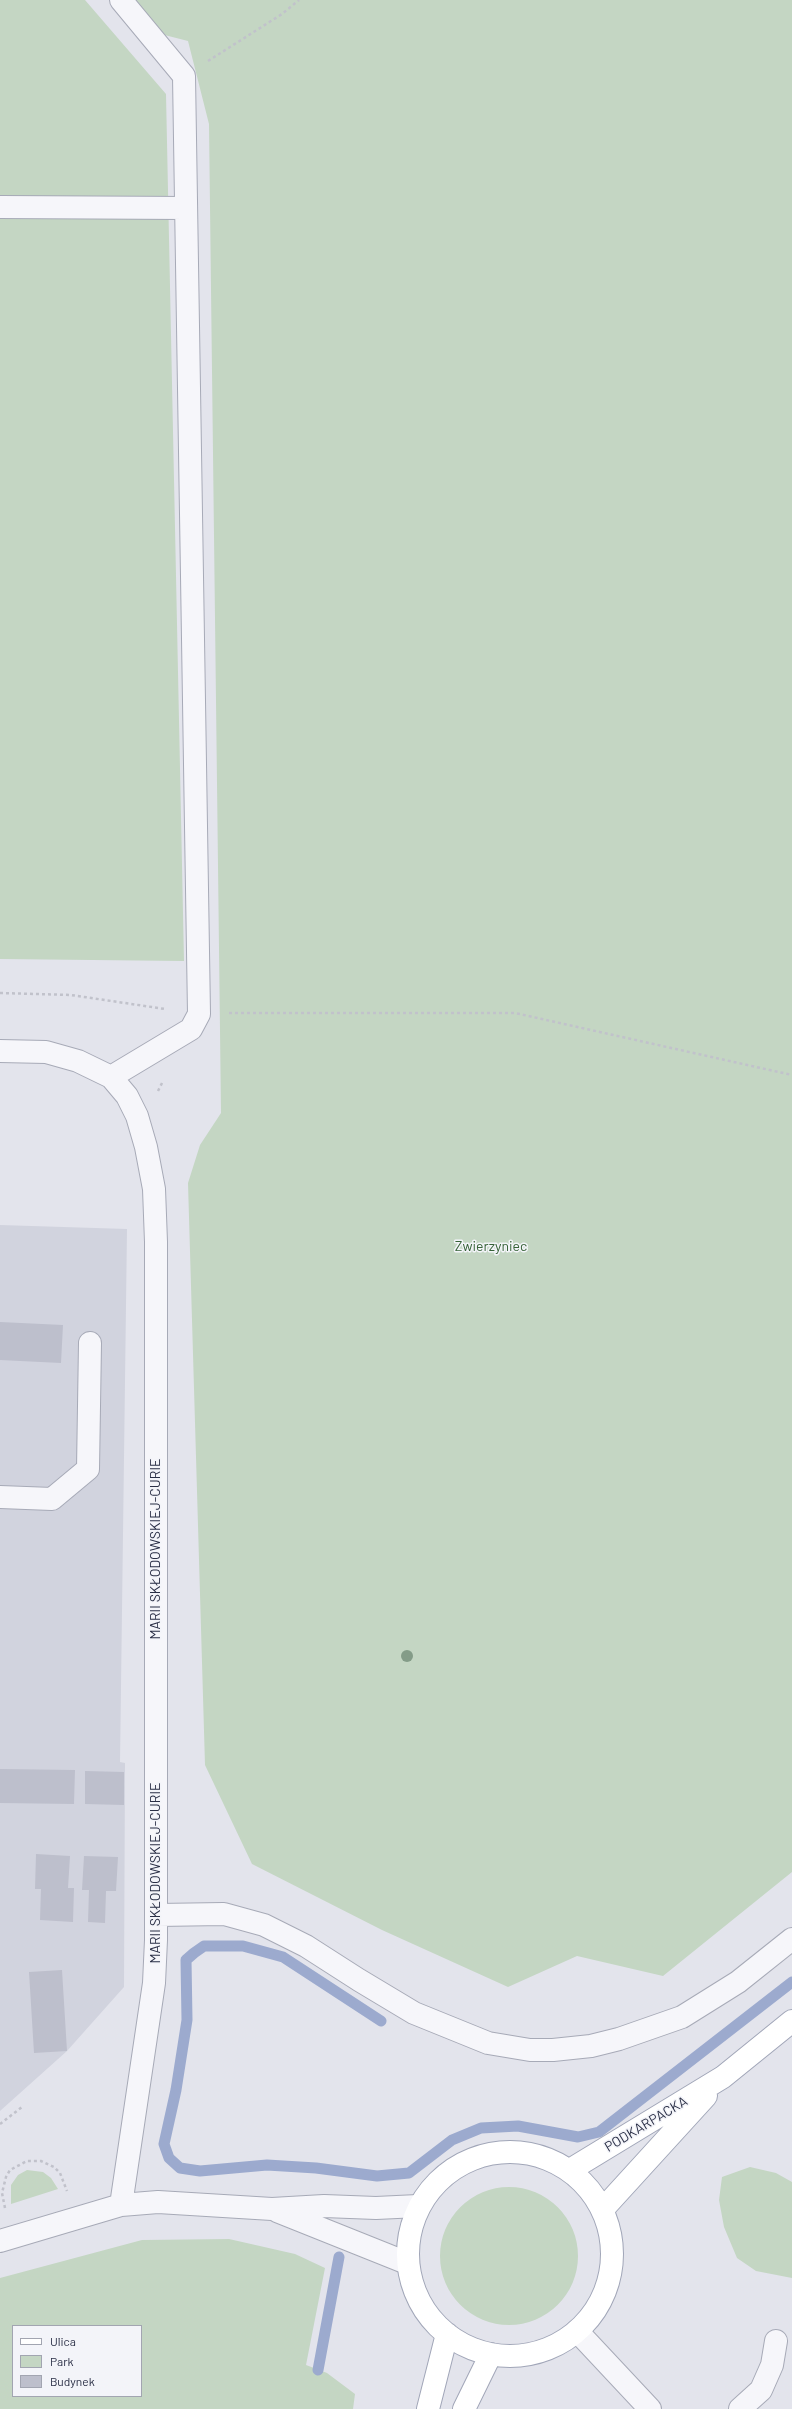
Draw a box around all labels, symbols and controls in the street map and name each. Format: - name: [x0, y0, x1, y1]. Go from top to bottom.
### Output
- park label: Zwierzyniec: [455, 1238, 527, 1254]
- street label: MARII SKŁODOWSKIEJ-CURIE: [147, 1459, 163, 1639]
- street label: MARII SKŁODOWSKIEJ-CURIE: [147, 1783, 163, 1963]
- street label: PODKARPACKA: [601, 2093, 691, 2155]
- legend: [12, 2325, 142, 2397]
- text: Ulica: [50, 2334, 76, 2348]
- text: Park: [50, 2354, 74, 2368]
- text: Budynek: [50, 2374, 95, 2388]

